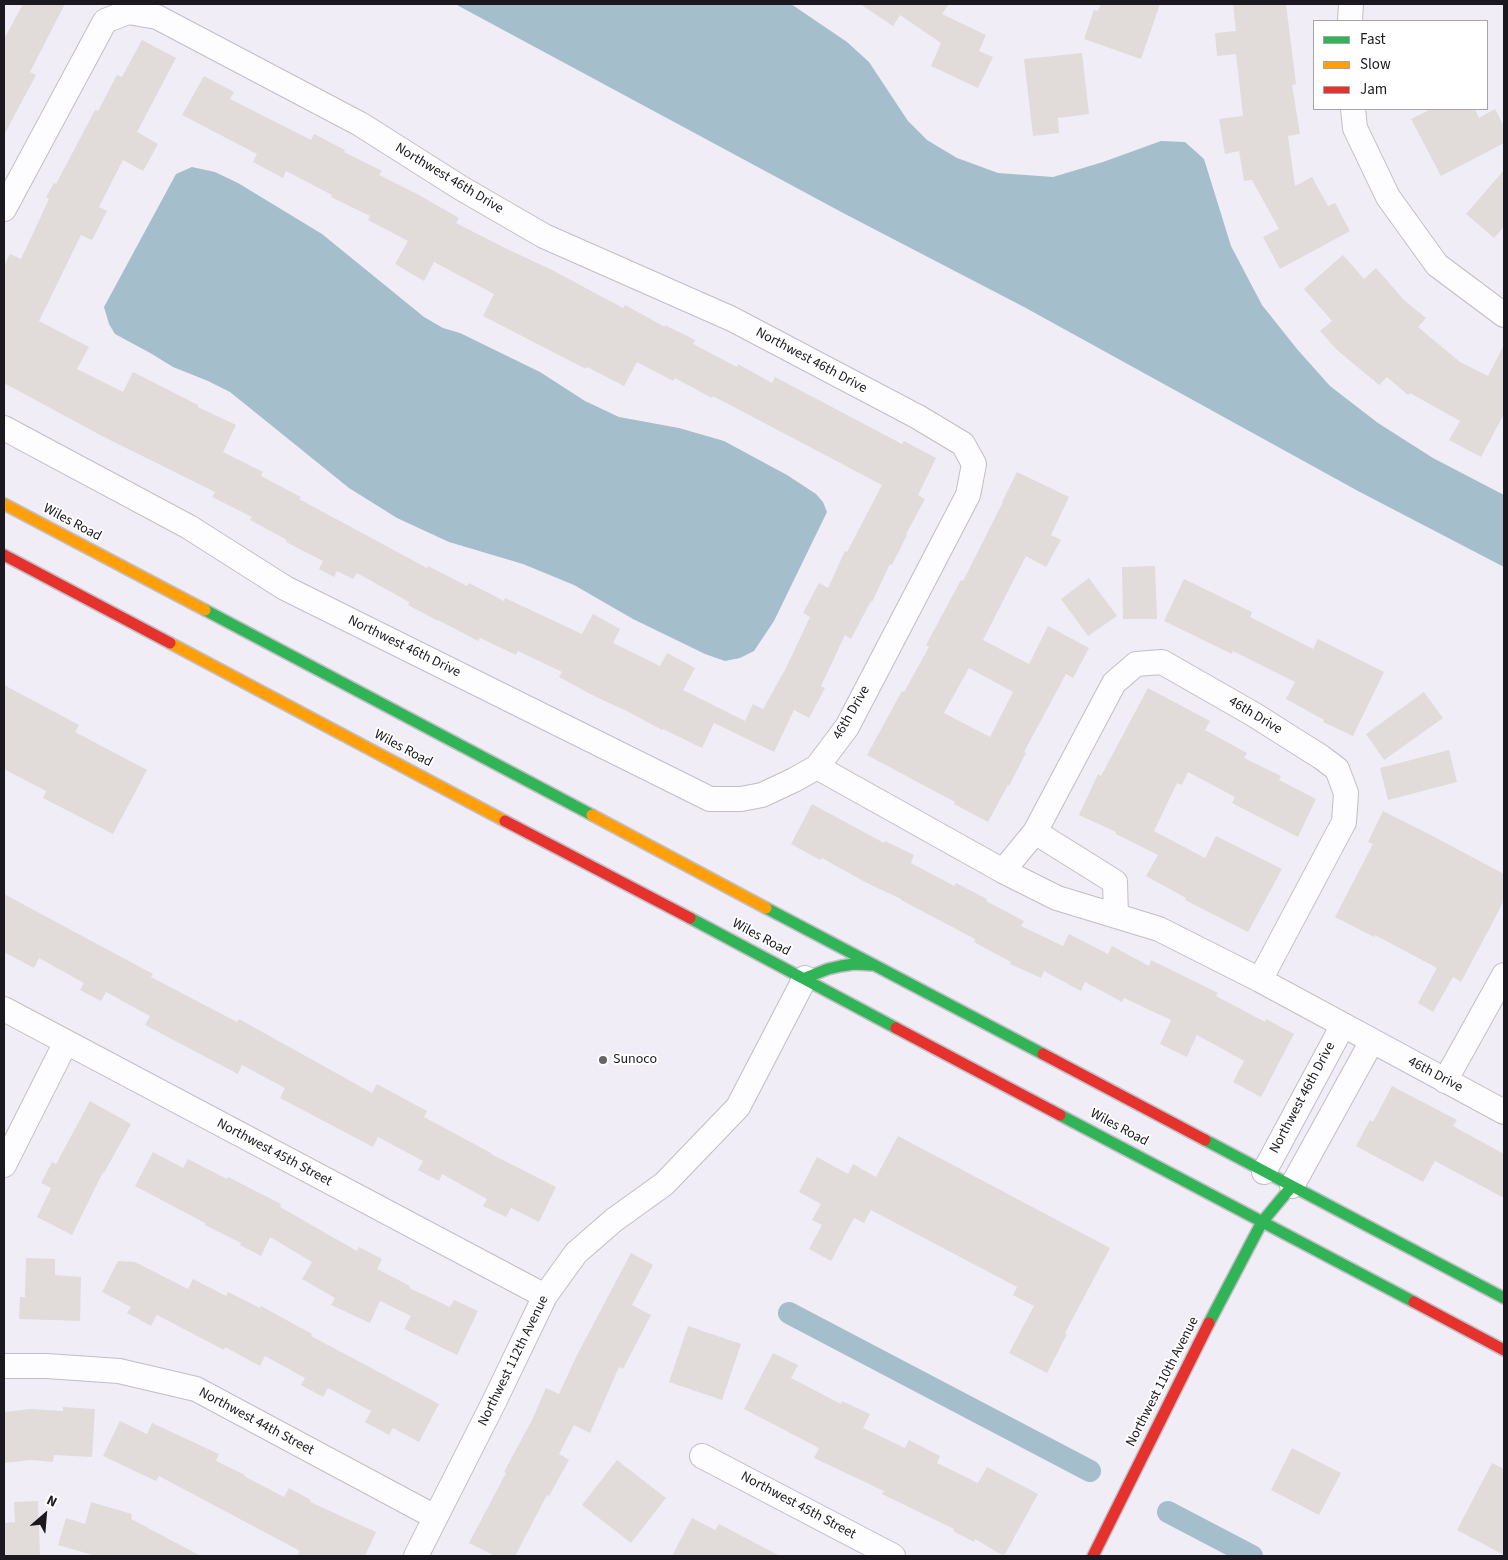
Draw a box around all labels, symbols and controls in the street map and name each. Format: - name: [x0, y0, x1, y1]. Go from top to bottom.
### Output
- legend: [1313, 20, 1488, 110]
- text: Fast: [1360, 29, 1386, 50]
- text: Slow: [1360, 54, 1391, 75]
- text: Jam: [1360, 79, 1387, 100]
- street label: Northwest 46th Drive: [392, 140, 506, 218]
- street label: Northwest 46th Drive: [753, 325, 869, 397]
- street label: Wiles Road: [40, 501, 104, 545]
- street label: Northwest 46th Drive: [345, 612, 463, 682]
- street label: 46th Drive: [830, 683, 874, 743]
- street label: 46th Drive: [1225, 694, 1285, 738]
- street label: Wiles Road: [371, 727, 435, 771]
- street label: Wiles Road: [729, 916, 793, 960]
- street label: Northwest 46th Drive: [1267, 1040, 1339, 1156]
- place label: Sunoco: [613, 1052, 657, 1068]
- marker: Sunoco: [597, 1054, 609, 1066]
- street label: 46th Drive: [1405, 1054, 1465, 1096]
- street label: Wiles Road: [1087, 1106, 1151, 1150]
- street label: Northwest 45th Street: [214, 1116, 334, 1190]
- street label: Northwest 112th Avenue: [475, 1293, 553, 1429]
- street label: Northwest 110th Avenue: [1123, 1314, 1203, 1450]
- street label: Northwest 44th Street: [196, 1385, 316, 1459]
- street label: Northwest 45th Street: [738, 1469, 858, 1543]
- north arrow: [20, 1490, 70, 1540]
- text: N: [43, 1491, 60, 1513]

